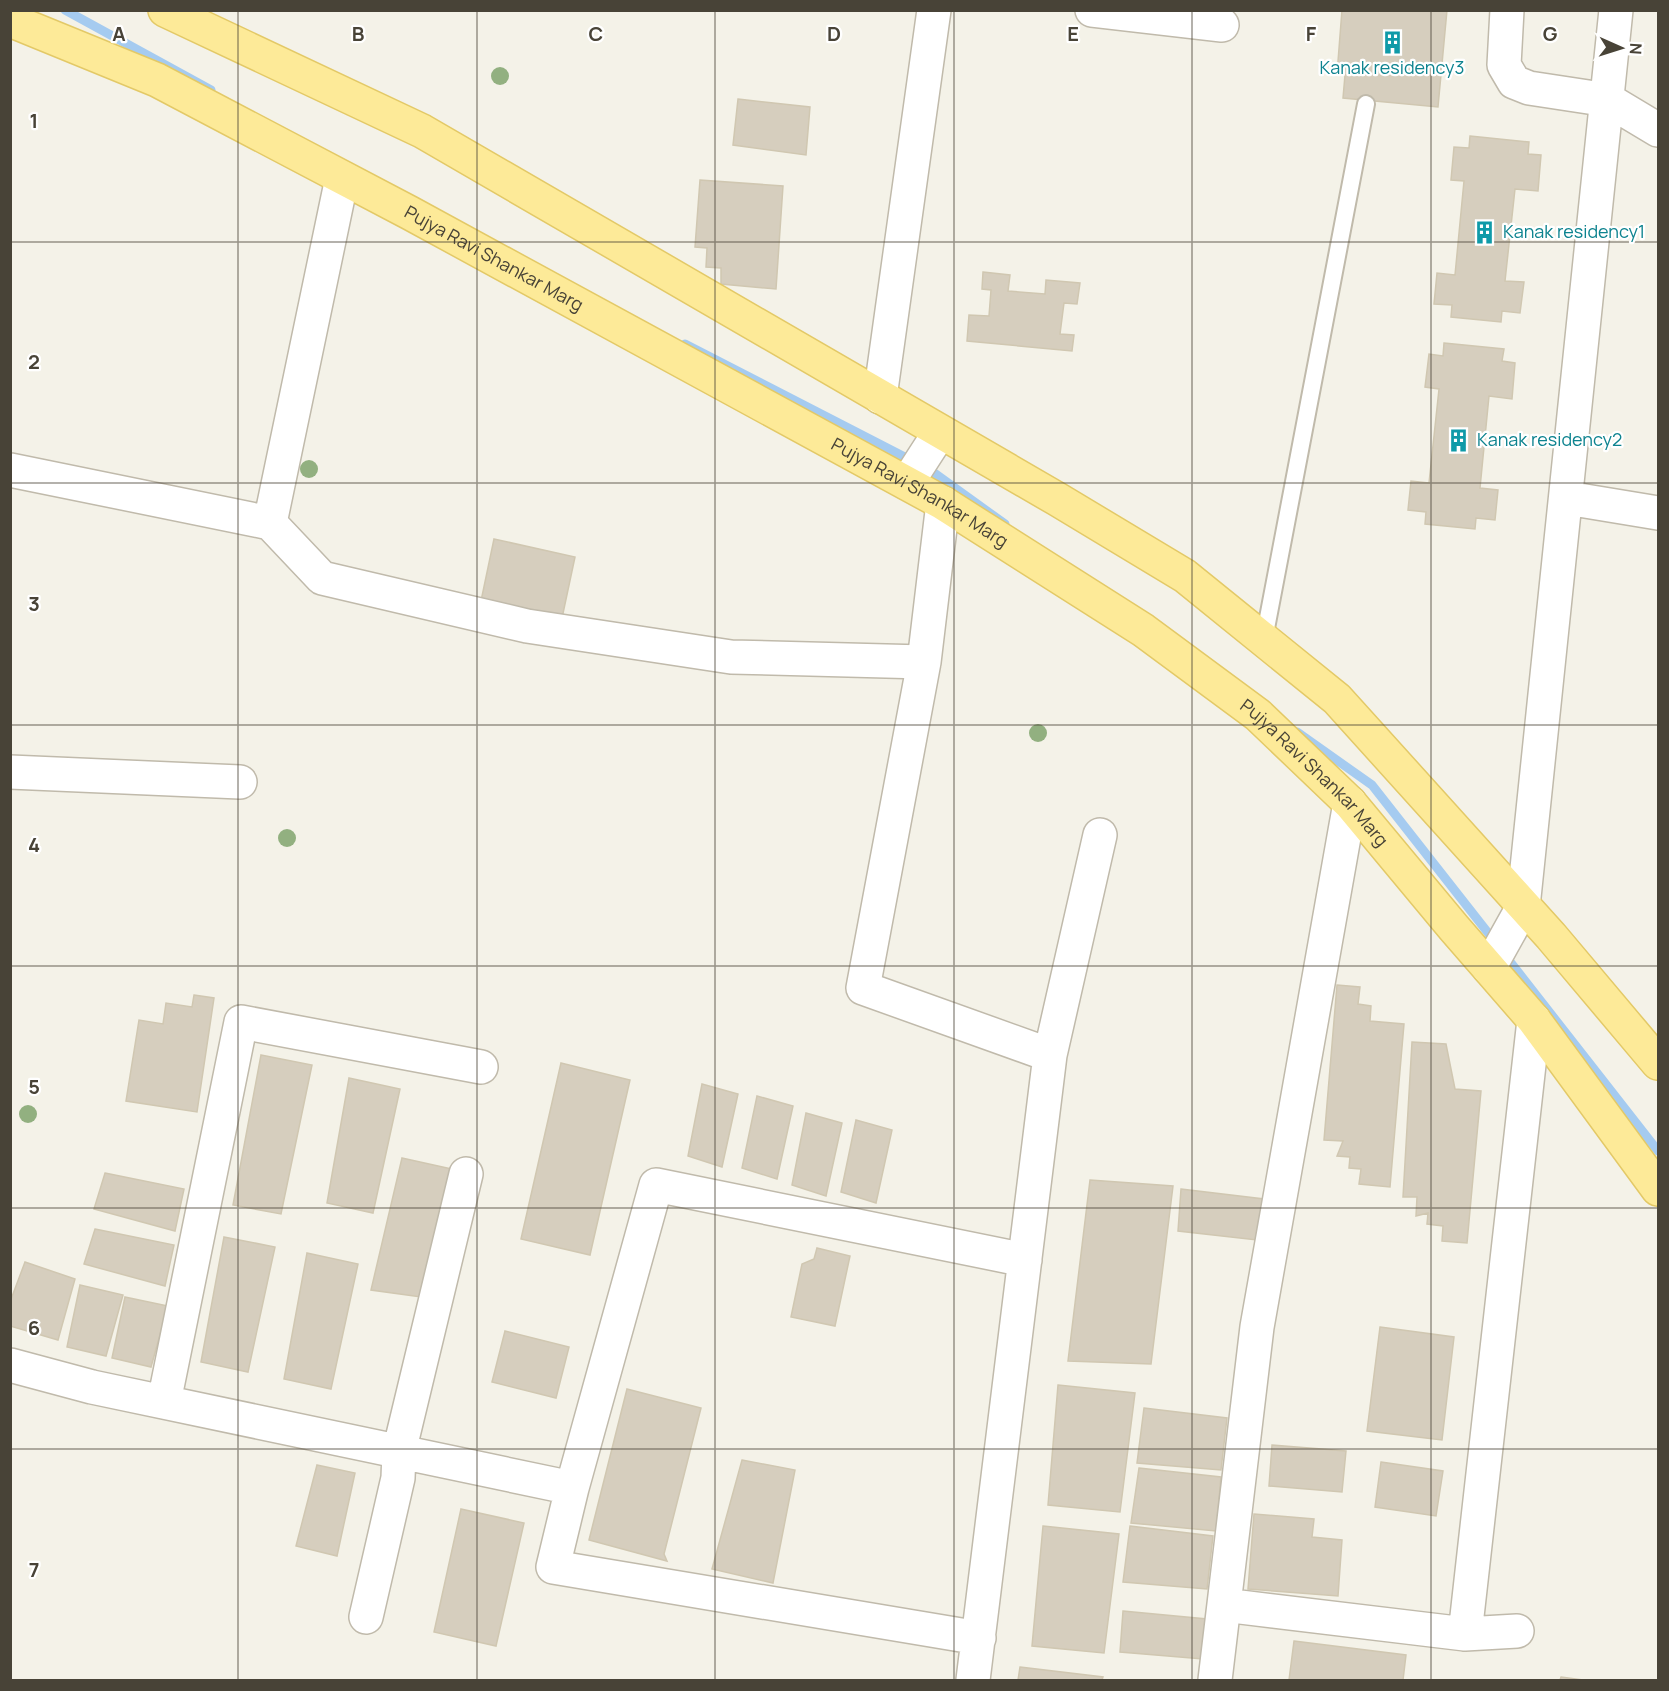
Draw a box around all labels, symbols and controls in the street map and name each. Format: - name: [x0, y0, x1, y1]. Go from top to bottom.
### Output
- north arrow: [1591, 18, 1651, 78]
- text: A: [112, 20, 126, 47]
- text: B: [352, 20, 365, 47]
- text: C: [589, 20, 603, 47]
- text: D: [827, 20, 841, 47]
- text: E: [1067, 20, 1079, 47]
- text: F: [1306, 20, 1317, 47]
- text: G: [1543, 20, 1558, 47]
- building icon: Kanak residency3: [1379, 29, 1405, 55]
- text: N: [1625, 42, 1647, 55]
- place label: Kanak residency3: [1320, 55, 1465, 79]
- text: 1: [30, 107, 38, 134]
- street label: Pujya Ravi Shankar Marg: [401, 199, 588, 316]
- building icon: Kanak residency1: [1472, 219, 1498, 245]
- place label: Kanak residency1: [1503, 219, 1645, 243]
- text: 2: [28, 348, 40, 375]
- building icon: Kanak residency2: [1446, 427, 1472, 453]
- place label: Kanak residency2: [1477, 427, 1622, 451]
- street label: Pujya Ravi Shankar Marg: [827, 432, 1013, 552]
- text: 3: [28, 590, 40, 617]
- street label: Pujya Ravi Shankar Marg: [1236, 693, 1394, 851]
- text: 4: [28, 831, 40, 858]
- text: 5: [28, 1073, 40, 1100]
- text: 6: [28, 1314, 40, 1341]
- text: 7: [29, 1556, 39, 1583]

